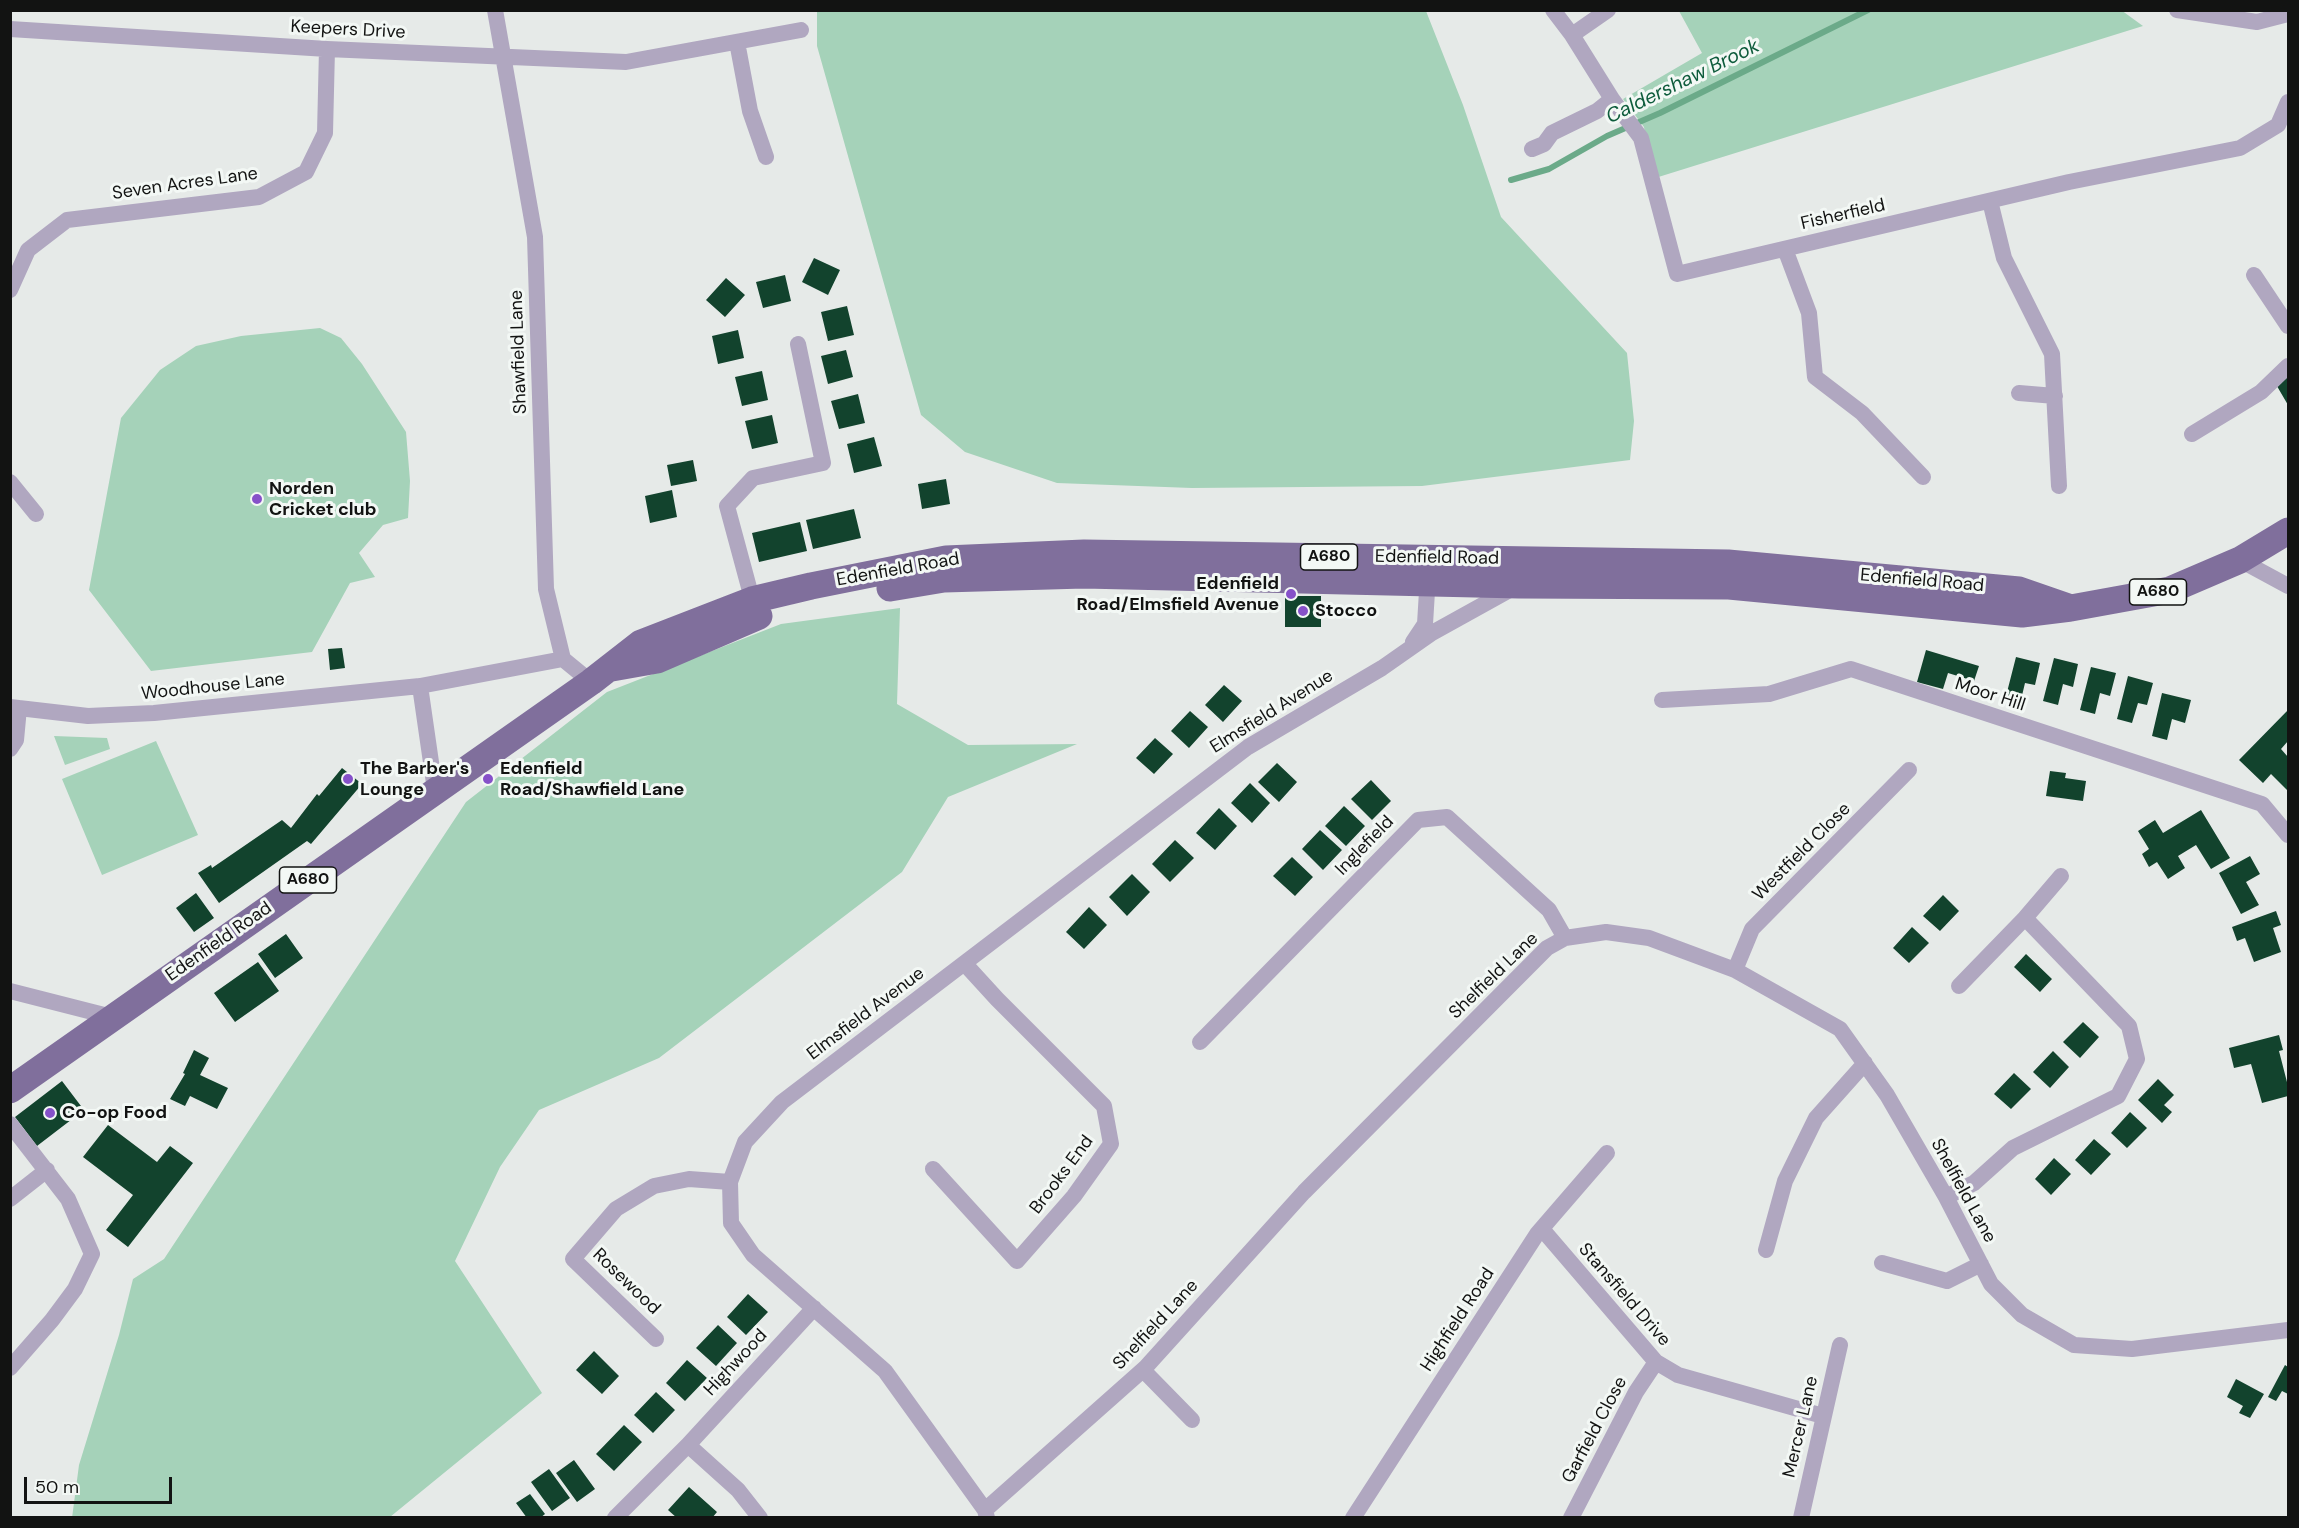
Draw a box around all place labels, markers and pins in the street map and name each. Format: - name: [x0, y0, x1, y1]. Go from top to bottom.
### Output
- place label: Norden Cricket club: [269, 478, 376, 520]
- marker: Norden Cricket club: [250, 492, 264, 506]
- place label: Edenfield Road/Elmsfield Avenue: [1077, 573, 1279, 616]
- marker: Edenfield Road/Elmsfield Avenue: [1284, 587, 1298, 601]
- place label: Stocco: [1315, 600, 1377, 622]
- marker: Stocco: [1296, 604, 1310, 618]
- place label: The Barber's Lounge: [360, 758, 469, 800]
- place label: Edenfield Road/Shawfield Lane: [500, 758, 684, 800]
- marker: The Barber's Lounge: [341, 772, 355, 786]
- marker: Edenfield Road/Shawfield Lane: [481, 772, 495, 786]
- place label: Co-op Food: [62, 1102, 167, 1124]
- marker: Co-op Food: [43, 1106, 57, 1120]

